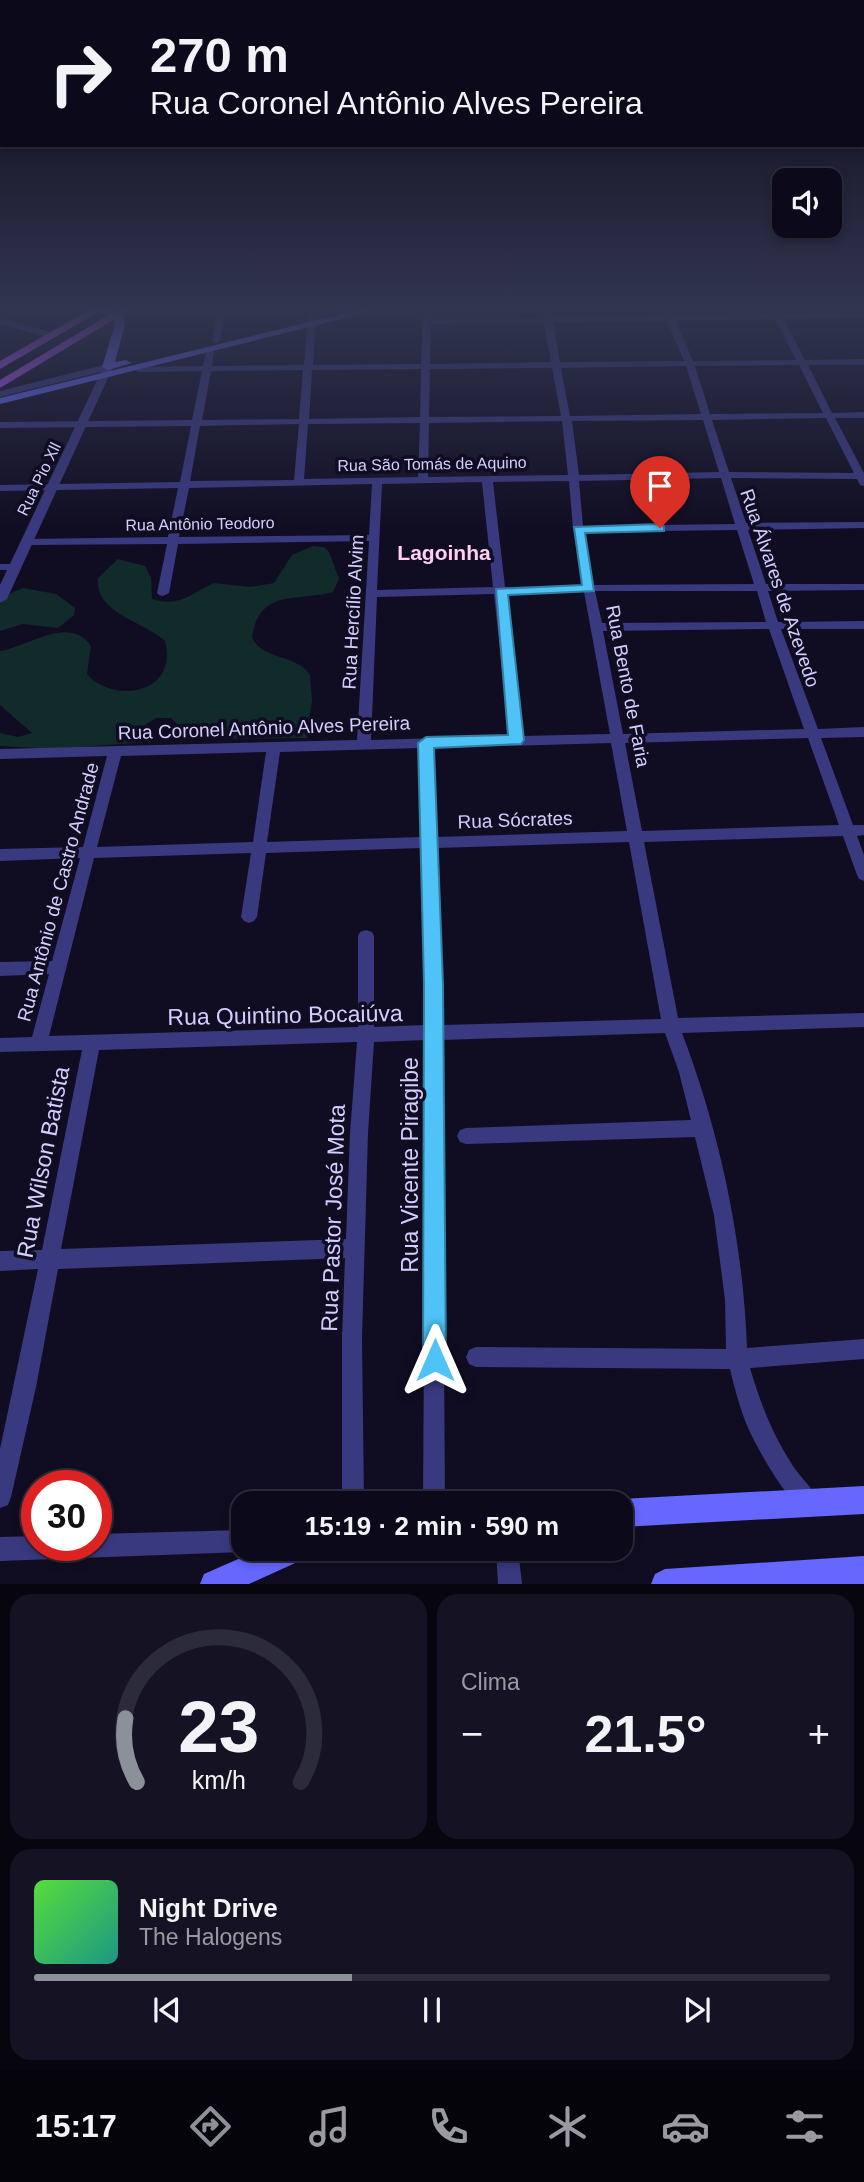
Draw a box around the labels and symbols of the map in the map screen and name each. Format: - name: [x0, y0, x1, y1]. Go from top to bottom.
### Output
- street label: Rua Pio Xll: [14, 440, 64, 518]
- street label: Rua São Tomás de Aquino: [337, 454, 527, 474]
- pin: [630, 456, 690, 528]
- street label: Rua Álvares de Azevedo: [736, 486, 824, 690]
- street label: Rua Antônio Teodoro: [125, 514, 275, 534]
- street label: Rua Hercílio Alvim: [338, 534, 368, 690]
- district label: Lagoinha: [397, 541, 491, 564]
- street label: Rua Bento de Faria: [602, 603, 654, 769]
- street label: Rua Coronel Antônio Alves Pereira: [117, 712, 411, 744]
- street label: Rua Antônio de Castro Andrade: [13, 760, 103, 1024]
- street label: Rua Sócrates: [457, 807, 573, 833]
- street label: Rua Quintino Bocaiúva: [167, 1000, 403, 1030]
- street label: Rua Vicente Piragibe: [397, 1057, 423, 1273]
- street label: Rua Wilson Batista: [12, 1064, 74, 1260]
- street label: Rua Pastor José Mota: [316, 1104, 350, 1332]
- position arrow: [398, 1323, 472, 1397]
- speed limit sign: 30: [21, 1470, 112, 1561]

